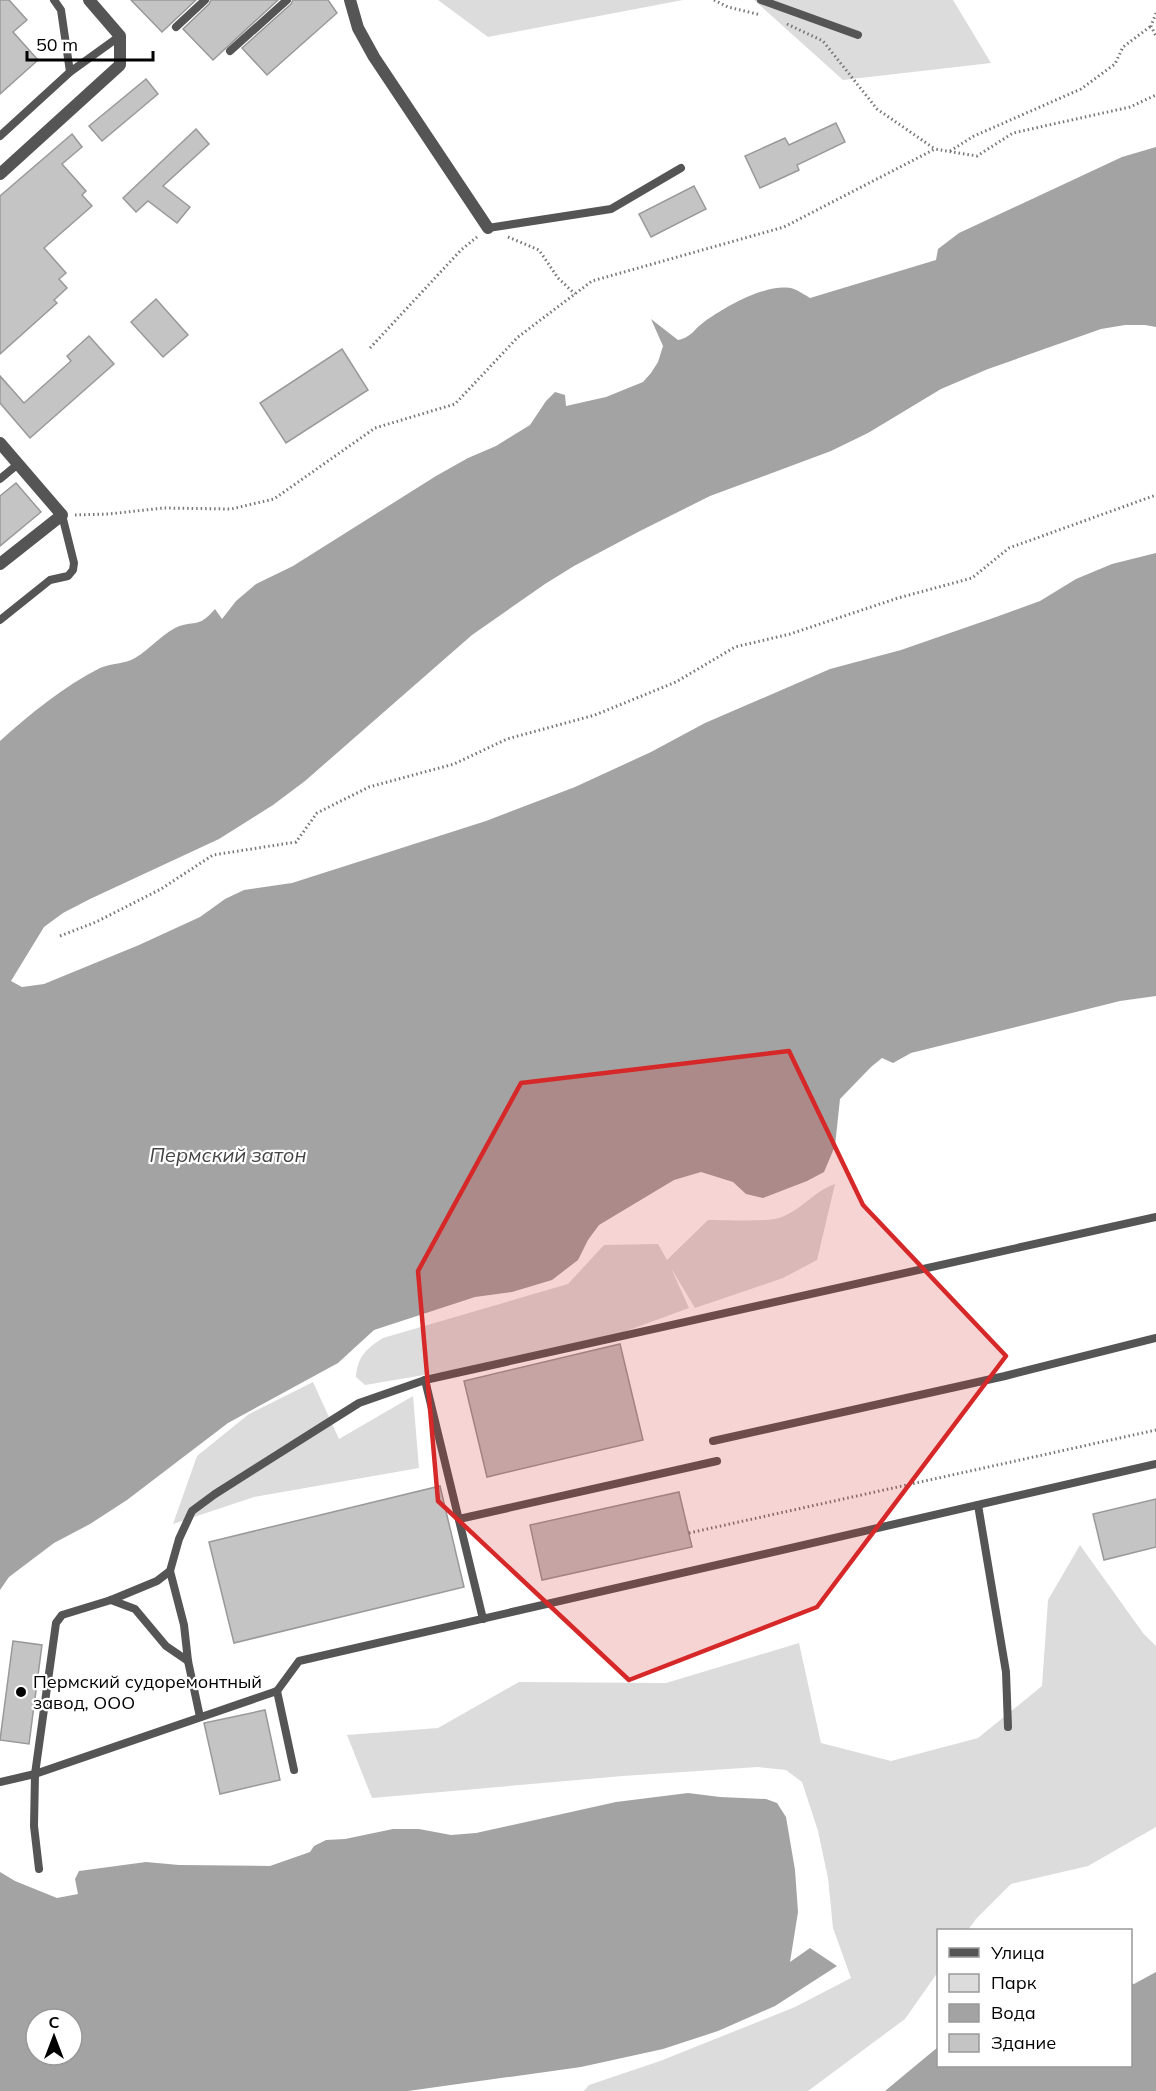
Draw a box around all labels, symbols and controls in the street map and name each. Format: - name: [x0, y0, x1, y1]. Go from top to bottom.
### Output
- scale bar: [27, 24, 153, 62]
- text: 50 m: [36, 33, 78, 56]
- water label: Пермский затон: [150, 1142, 306, 1167]
- place label: Пермский судоремонтный завод, ООО: [33, 1670, 262, 1714]
- marker: Пермский судоремонтный завод, ООО: [14, 1685, 28, 1699]
- legend: [937, 1929, 1132, 2067]
- text: Улица: [990, 1941, 1045, 1964]
- text: Парк: [991, 1971, 1037, 1994]
- text: Вода: [991, 2001, 1036, 2024]
- north arrow: [24, 2007, 84, 2067]
- text: С: [49, 2012, 60, 2032]
- text: Здание: [991, 2031, 1056, 2054]

